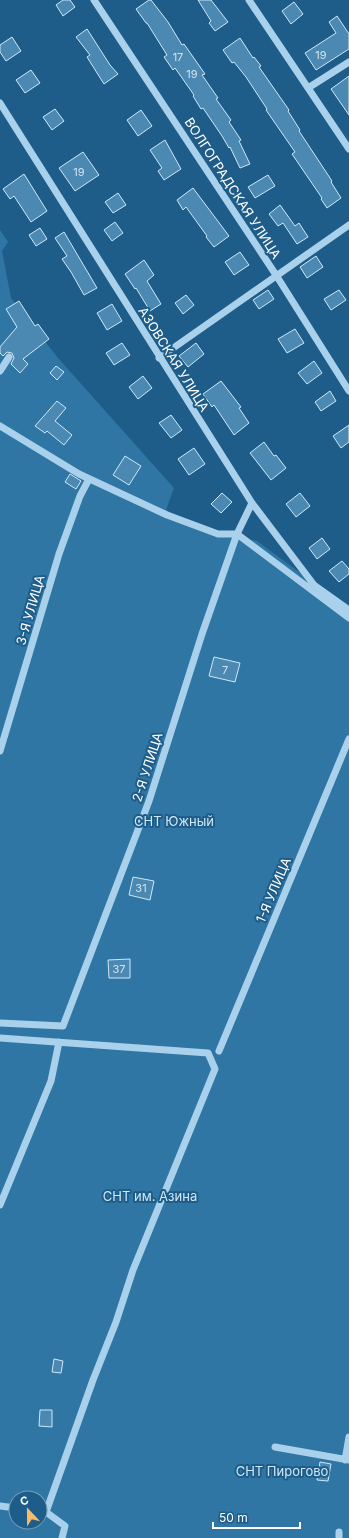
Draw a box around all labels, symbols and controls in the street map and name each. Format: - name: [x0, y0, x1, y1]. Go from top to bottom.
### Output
- house number: 19: [315, 48, 327, 62]
- house number: 17: [173, 50, 183, 64]
- house number: 19: [186, 67, 198, 81]
- street label: ВОЛГОГРАДСКАЯ УЛИЦА: [181, 114, 285, 262]
- house number: 19: [73, 165, 85, 179]
- street label: АЗОВСКАЯ УЛИЦА: [135, 304, 213, 414]
- street label: 3-Я УЛИЦА: [12, 573, 48, 647]
- house number: 7: [222, 663, 228, 677]
- street label: 2-Я УЛИЦА: [128, 730, 166, 804]
- park label: СНТ Южный: [134, 813, 214, 829]
- street label: 1-Я УЛИЦА: [252, 855, 294, 925]
- house number: 31: [135, 881, 147, 895]
- house number: 37: [112, 962, 126, 976]
- park label: СНТ им. Азина: [103, 1188, 197, 1204]
- park label: СНТ Пирогово: [236, 1463, 329, 1479]
- north arrow: [8, 1490, 48, 1530]
- text: С: [18, 1493, 31, 1509]
- scale bar: [213, 1504, 300, 1530]
- text: 50 m: [219, 1510, 248, 1525]

